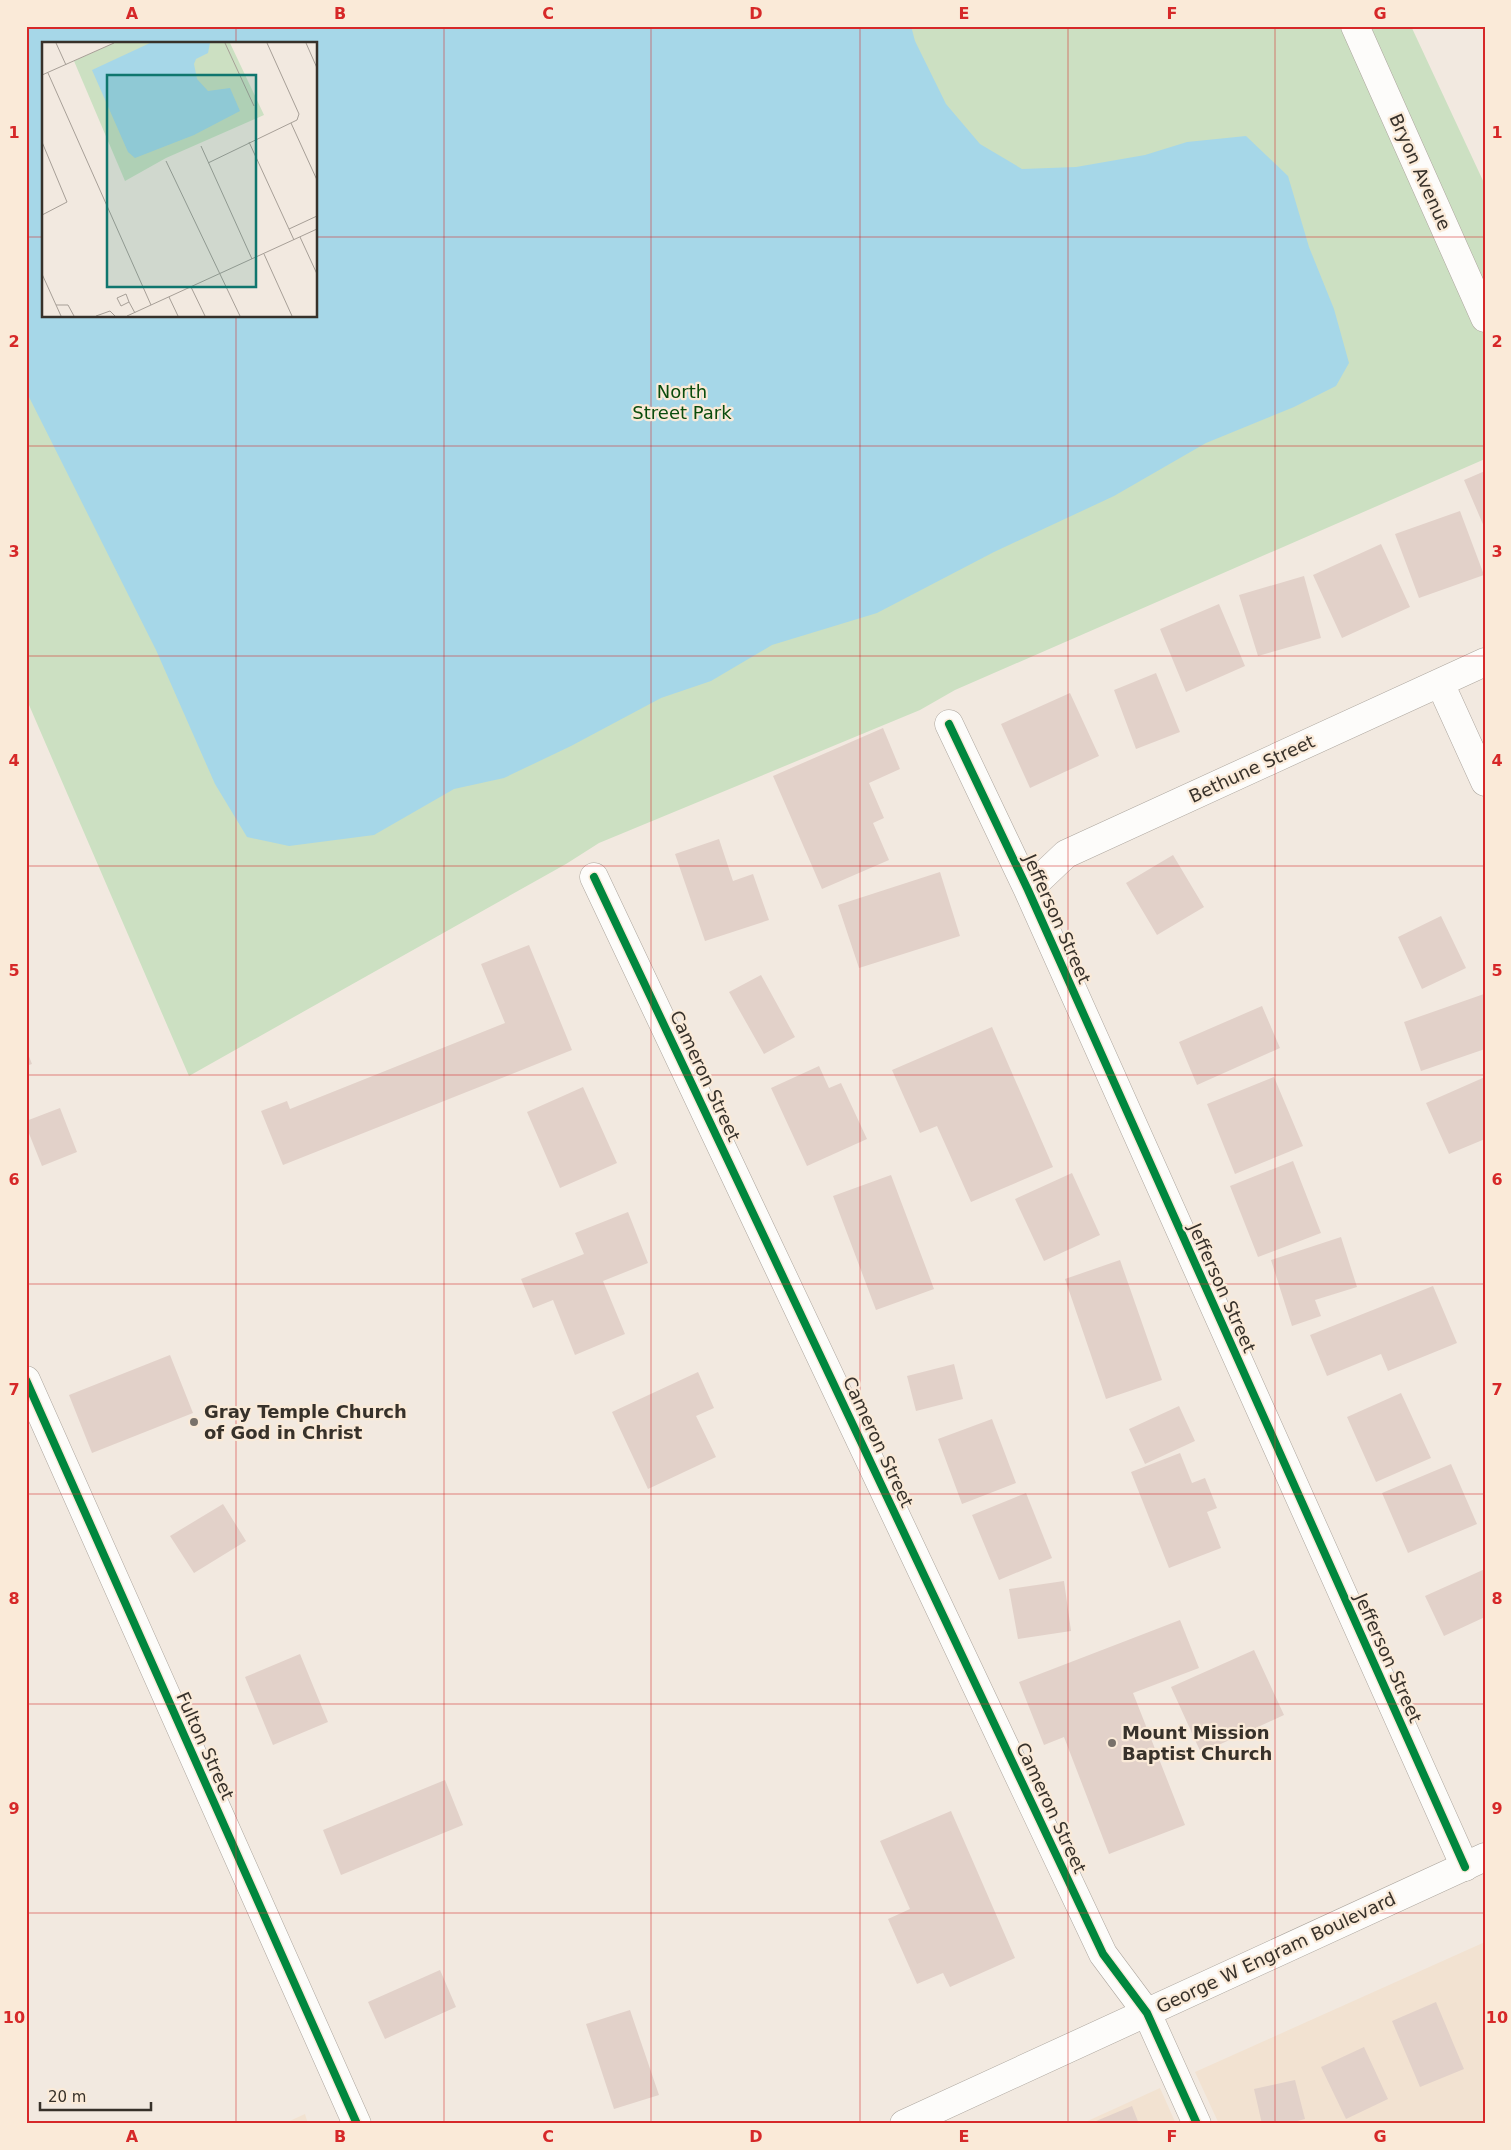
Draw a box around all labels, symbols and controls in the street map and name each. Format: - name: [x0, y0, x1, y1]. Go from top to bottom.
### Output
- text: A: [126, 4, 139, 23]
- text: B: [334, 4, 346, 23]
- text: C: [542, 4, 554, 23]
- text: D: [749, 4, 763, 23]
- text: E: [959, 4, 969, 23]
- text: F: [1167, 4, 1177, 23]
- text: G: [1373, 4, 1387, 23]
- inset map: [42, 42, 318, 318]
- street label: Bryon Avenue: [1385, 110, 1456, 233]
- text: 1: [8, 123, 20, 142]
- text: 1: [1491, 123, 1503, 142]
- text: 2: [8, 332, 20, 351]
- text: 2: [1491, 332, 1503, 351]
- park label: North Street Park: [632, 381, 732, 423]
- text: 3: [8, 542, 20, 561]
- text: 3: [1491, 542, 1503, 561]
- street label: Bethune Street: [1186, 730, 1318, 807]
- text: 4: [8, 751, 20, 770]
- text: 4: [1491, 751, 1503, 770]
- street label: Jefferson Street: [1019, 850, 1095, 987]
- text: 5: [8, 961, 20, 980]
- text: 5: [1491, 961, 1503, 980]
- street label: Cameron Street: [666, 1007, 745, 1145]
- text: 6: [8, 1170, 20, 1189]
- text: 6: [1491, 1170, 1503, 1189]
- street label: Jefferson Street: [1184, 1219, 1260, 1356]
- street label: Cameron Street: [839, 1373, 918, 1511]
- text: 7: [8, 1380, 20, 1399]
- text: 7: [1491, 1380, 1503, 1399]
- place label: Gray Temple Church of God in Christ: [204, 1401, 407, 1443]
- marker: Gray Temple Church of God in Christ: [188, 1416, 200, 1428]
- text: 8: [8, 1589, 20, 1608]
- street label: Jefferson Street: [1350, 1589, 1426, 1726]
- text: 8: [1491, 1589, 1503, 1608]
- street label: Fulton Street: [172, 1689, 239, 1803]
- place label: Mount Mission Baptist Church: [1122, 1722, 1272, 1764]
- marker: Mount Mission Baptist Church: [1106, 1737, 1118, 1749]
- street label: Cameron Street: [1012, 1739, 1091, 1877]
- text: 9: [8, 1799, 20, 1818]
- text: 9: [1491, 1799, 1503, 1818]
- street label: George W Engram Boulevard: [1153, 1888, 1399, 2017]
- text: 10: [3, 2008, 25, 2027]
- text: 10: [1486, 2008, 1508, 2027]
- scale bar: [40, 2080, 151, 2112]
- text: 20 m: [48, 2088, 86, 2106]
- text: A: [126, 2127, 139, 2146]
- text: B: [334, 2127, 346, 2146]
- text: C: [542, 2127, 554, 2146]
- text: D: [749, 2127, 763, 2146]
- text: E: [959, 2127, 969, 2146]
- text: F: [1167, 2127, 1177, 2146]
- text: G: [1373, 2127, 1387, 2146]

